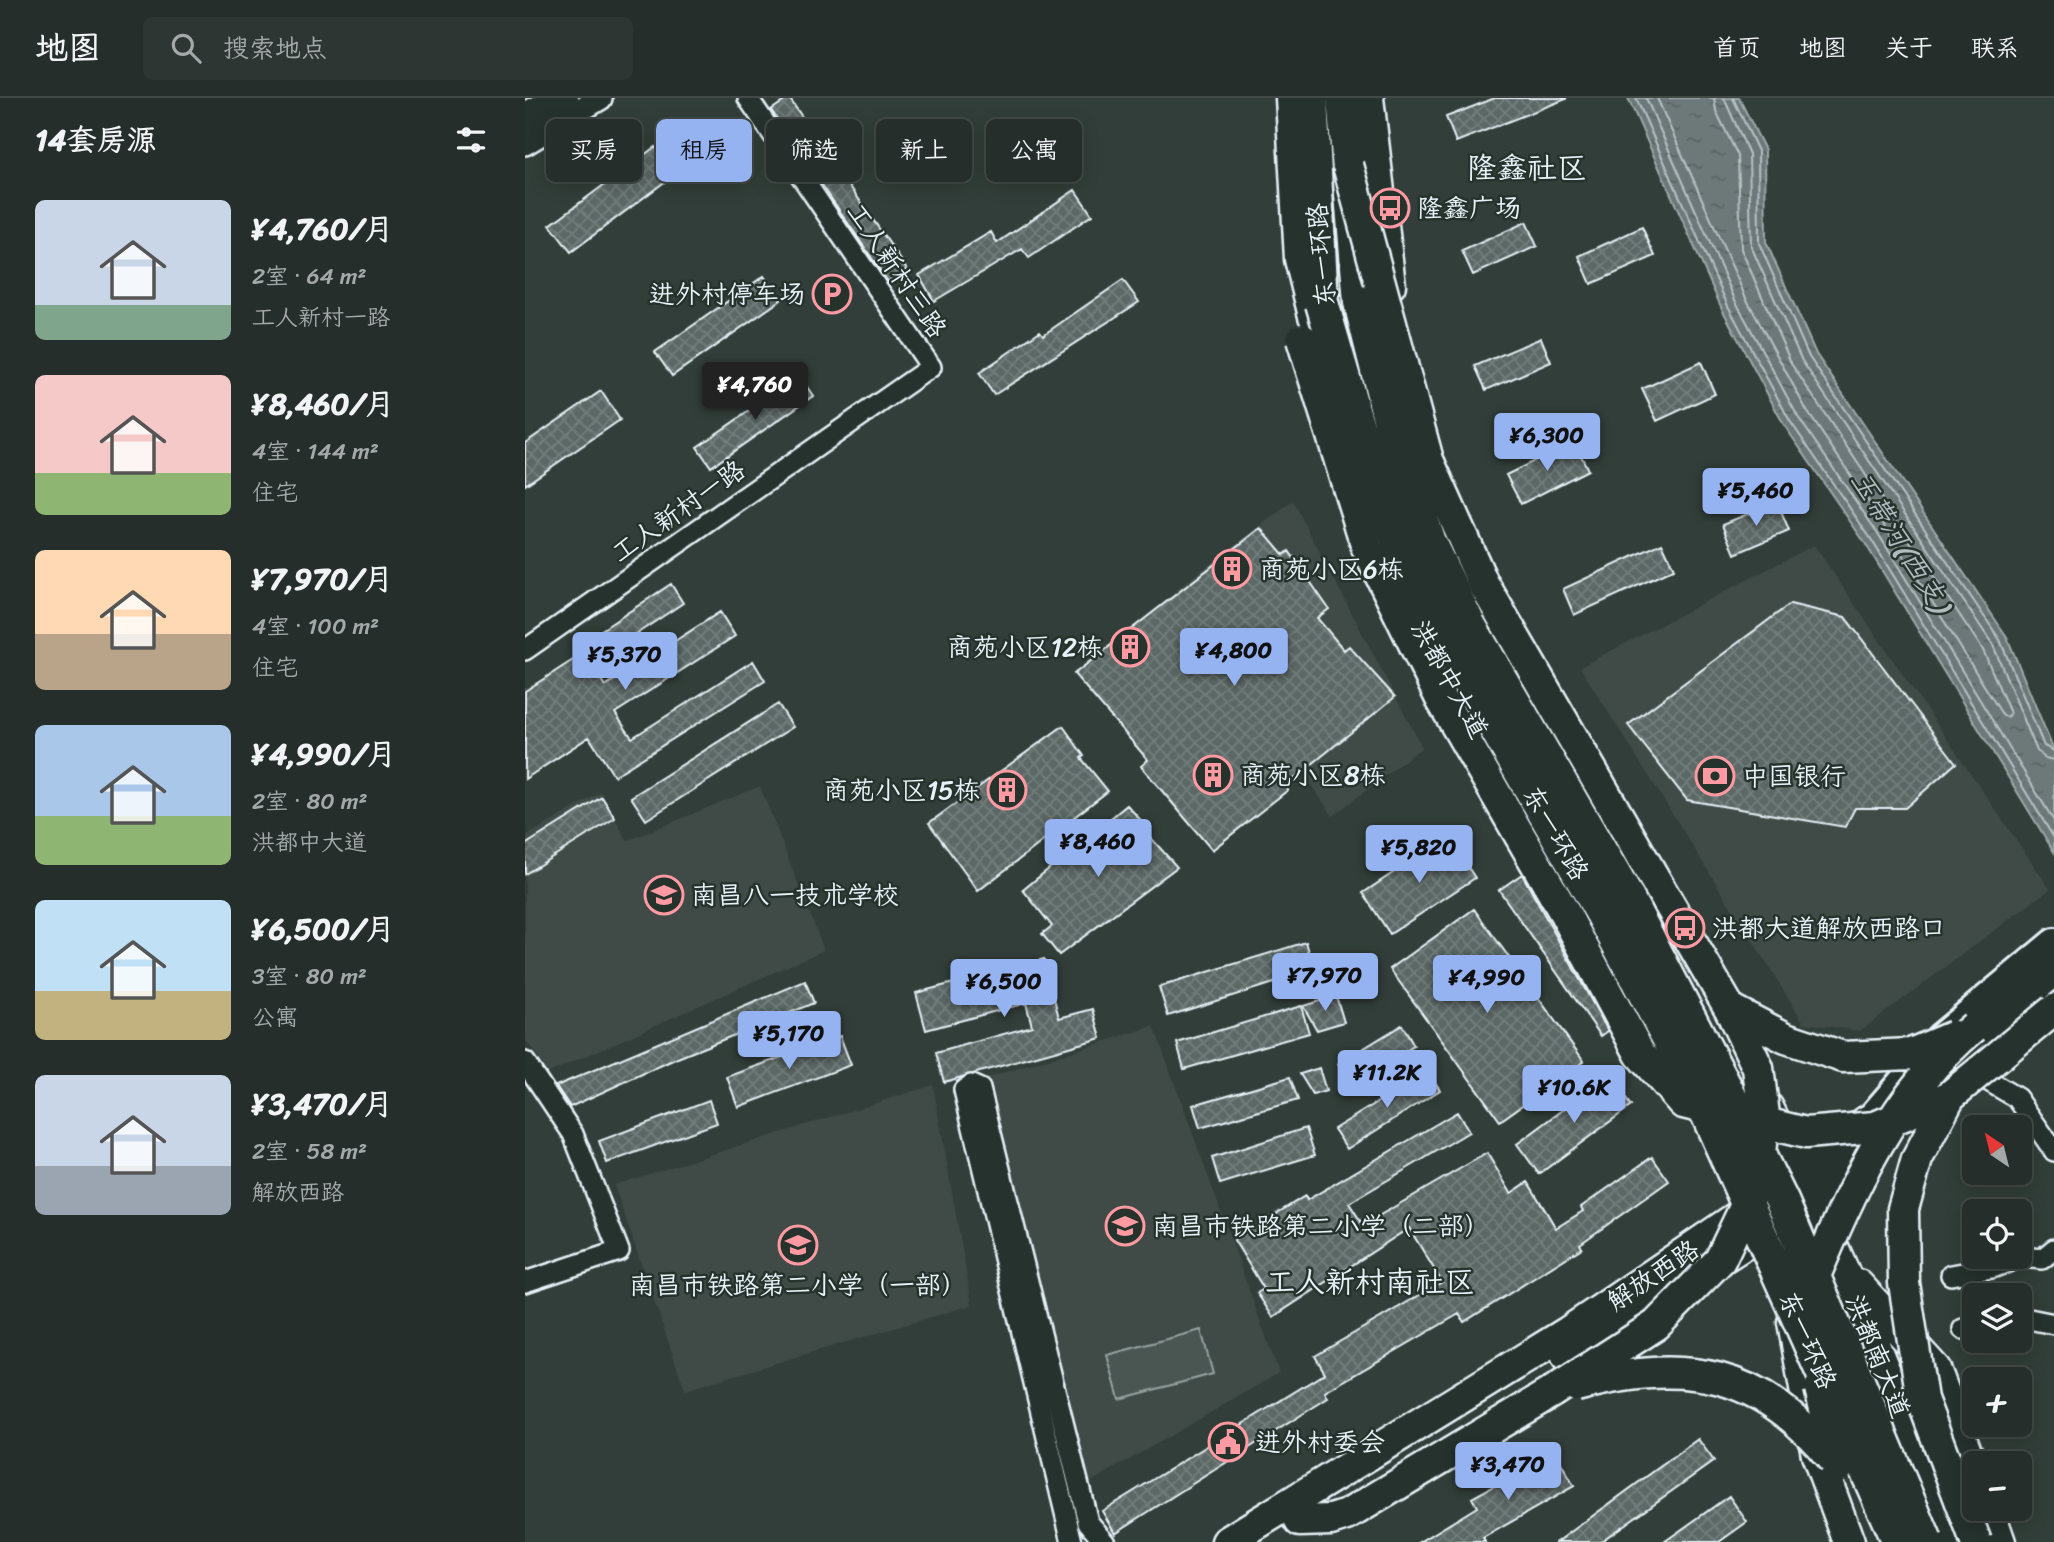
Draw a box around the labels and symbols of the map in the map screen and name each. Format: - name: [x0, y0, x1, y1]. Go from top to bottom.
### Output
- district label: 隆鑫社区: [1467, 141, 1587, 195]
- place label: 隆鑫广场: [1417, 185, 1521, 231]
- bus stop icon: 隆鑫广场: [1369, 187, 1411, 229]
- street label: 工人新村三路: [834, 192, 960, 348]
- street label: 东一环路: [1294, 201, 1348, 309]
- place label: 进外村停车场: [649, 271, 805, 317]
- parking icon: 进外村停车场: [811, 273, 853, 315]
- pin: ¥4,760: [698, 362, 812, 422]
- pin: ¥6,300: [1490, 414, 1604, 473]
- street label: 工人新村一路: [601, 447, 755, 575]
- water label: 玉带河(西支): [1837, 461, 1966, 626]
- pin: ¥5,460: [1699, 468, 1813, 528]
- place label: 商苑小区6栋: [1259, 546, 1404, 592]
- building icon: 商苑小区6栋: [1211, 548, 1253, 590]
- street label: 洪都中大道: [1398, 611, 1502, 747]
- place label: 商苑小区12栋: [947, 624, 1103, 670]
- building icon: 商苑小区12栋: [1109, 626, 1151, 668]
- pin: ¥4,800: [1177, 628, 1291, 688]
- pin: ¥5,370: [568, 632, 682, 692]
- place label: 商苑小区8栋: [1240, 752, 1386, 798]
- place label: 中国银行: [1742, 753, 1846, 799]
- building icon: 商苑小区8栋: [1192, 754, 1234, 796]
- bank icon: 中国银行: [1694, 755, 1736, 797]
- place label: 商苑小区15栋: [823, 767, 980, 813]
- building icon: 商苑小区15栋: [986, 769, 1028, 811]
- street label: 东一环路: [1510, 776, 1602, 890]
- pin: ¥8,460: [1041, 820, 1155, 879]
- pin: ¥5,820: [1362, 826, 1476, 885]
- place label: 南昌八一技术学校: [691, 872, 899, 918]
- school or university icon: 南昌八一技术学校: [643, 874, 685, 916]
- place label: 洪都大道解放西路口: [1712, 905, 1946, 951]
- bus stop icon: 洪都大道解放西路口: [1664, 907, 1706, 949]
- pin: ¥7,970: [1268, 954, 1382, 1013]
- pin: ¥4,990: [1430, 956, 1544, 1015]
- pin: ¥6,500: [947, 960, 1061, 1019]
- pin: ¥5,170: [732, 1012, 846, 1071]
- pin: ¥11.2K: [1330, 1051, 1444, 1110]
- pin: ¥10.6K: [1517, 1066, 1631, 1125]
- north arrow: [1962, 1115, 2032, 1185]
- place label: 南昌市铁路第二小学（二部）: [1152, 1203, 1490, 1249]
- school or university icon: 南昌市铁路第二小学（二部）: [1104, 1205, 1146, 1247]
- school or university icon: 南昌市铁路第二小学（一部）: [777, 1224, 819, 1266]
- street label: 解放西路: [1597, 1227, 1709, 1323]
- district label: 工人新村南社区: [1265, 1255, 1475, 1309]
- place label: 南昌市铁路第二小学（一部）: [629, 1262, 967, 1308]
- street label: 东一环路: [1766, 1283, 1850, 1397]
- street label: 洪都南大道: [1832, 1287, 1924, 1425]
- place label: 进外村委会: [1255, 1419, 1385, 1465]
- public building icon: 进外村委会: [1207, 1421, 1249, 1463]
- pin: ¥3,470: [1451, 1442, 1565, 1502]

